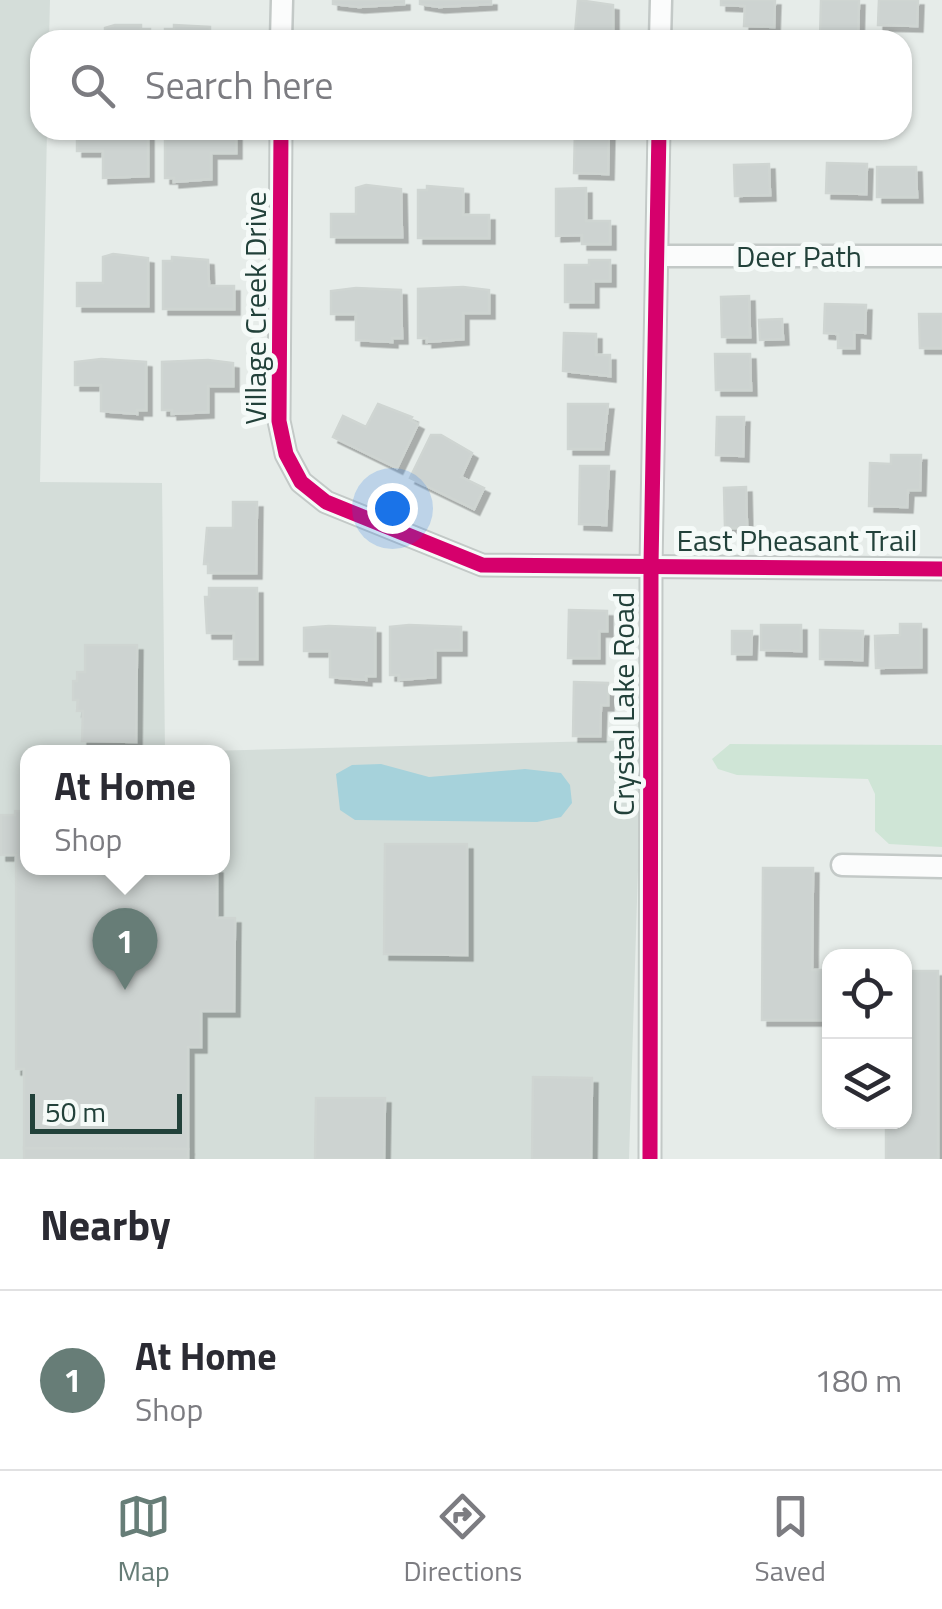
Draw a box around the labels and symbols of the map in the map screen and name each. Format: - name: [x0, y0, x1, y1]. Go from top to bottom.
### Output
- street label: Village Creek Drive: [232, 191, 278, 425]
- street label: Deer Path: [736, 233, 862, 279]
- your location: [367, 483, 418, 534]
- street label: East Pheasant Trail: [676, 517, 918, 563]
- street label: Crystal Lake Road: [600, 592, 646, 816]
- pin: 1: [92, 908, 158, 990]
- scale bar: [30, 1089, 182, 1134]

